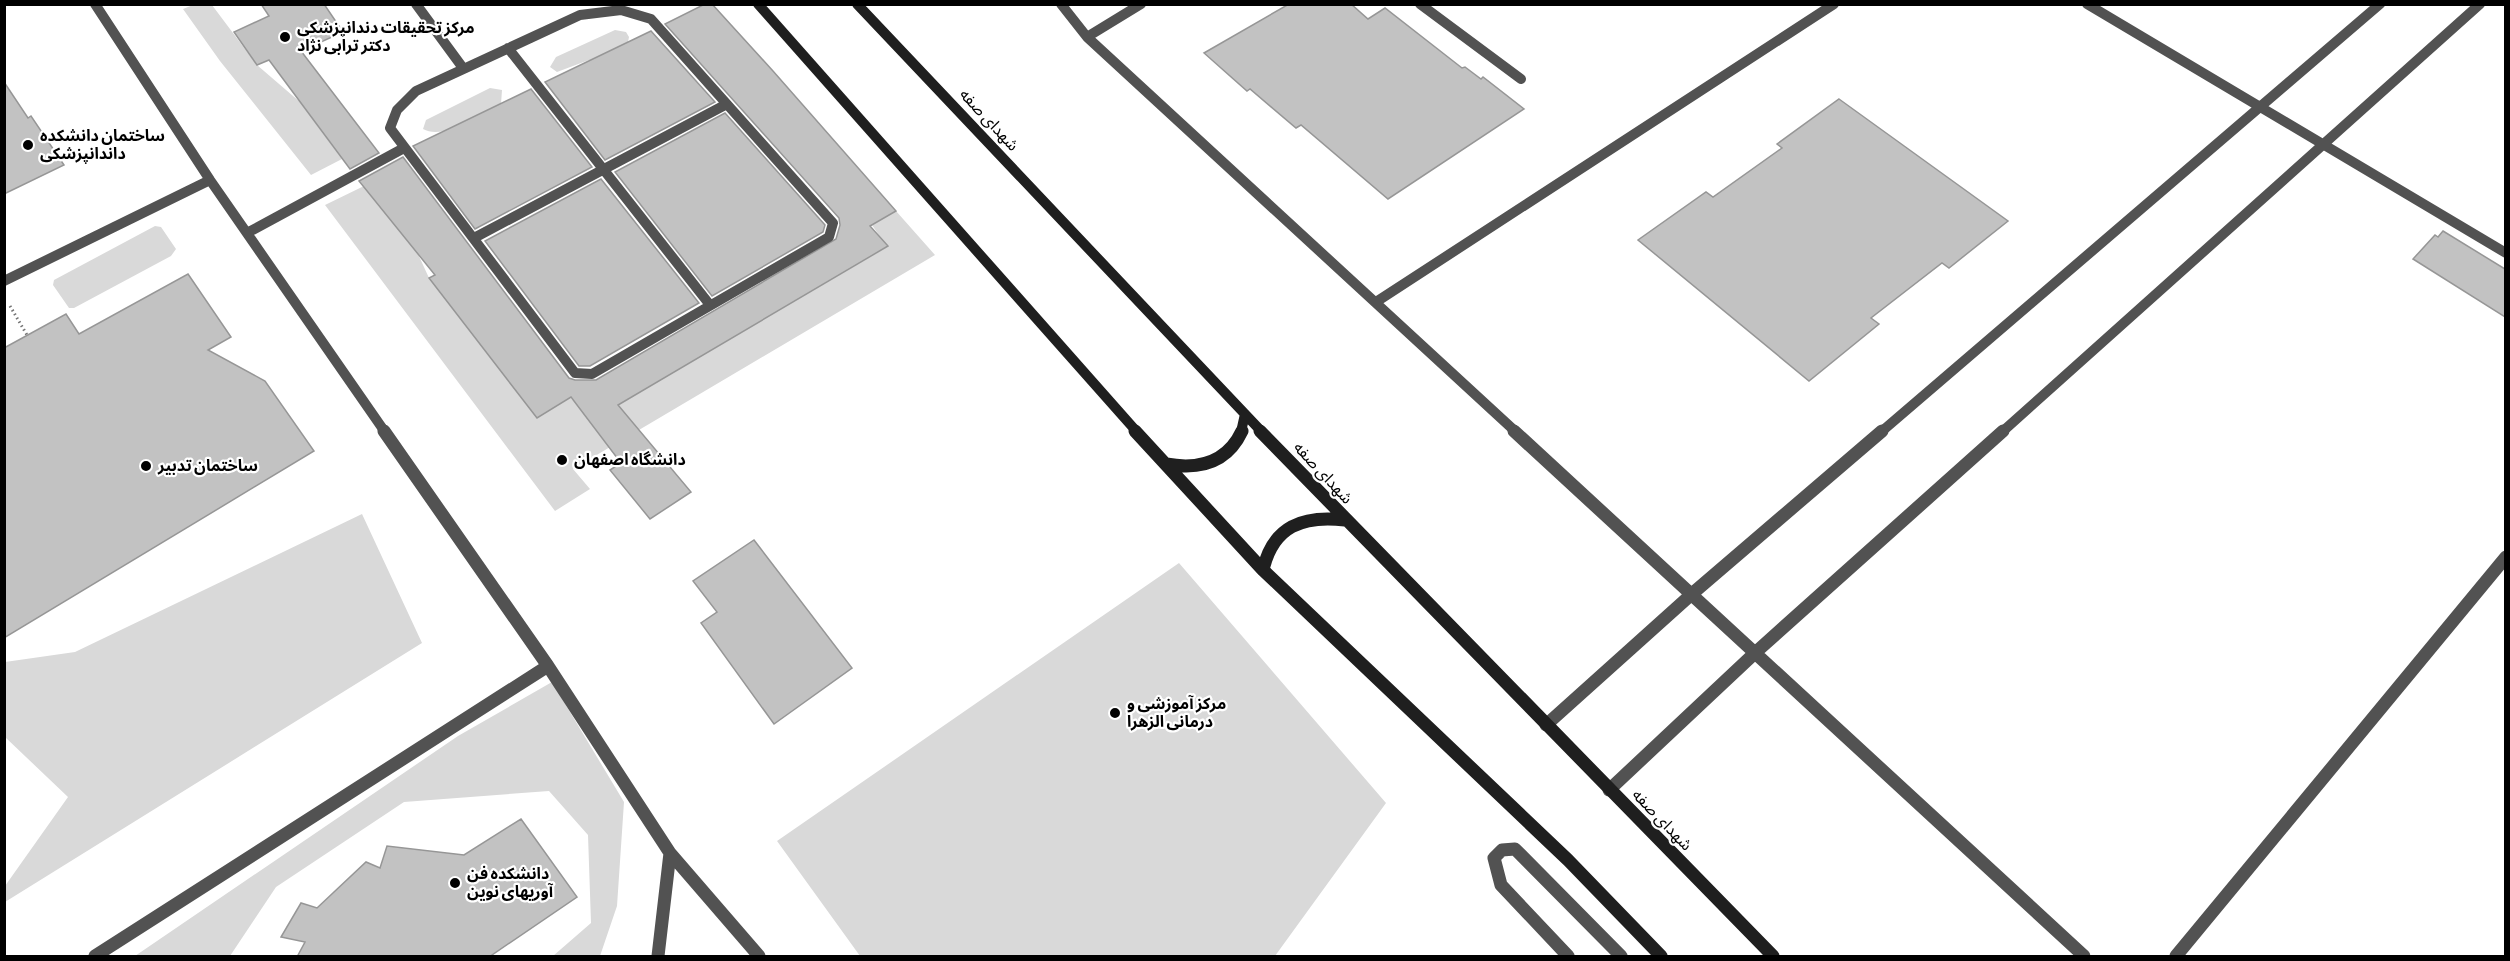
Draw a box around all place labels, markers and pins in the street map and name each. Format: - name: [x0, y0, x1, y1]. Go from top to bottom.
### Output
- place label: مرکز تحقیقات دندانپزشکی دکتر ترابی نژاد: [297, 20, 475, 55]
- marker: مرکز تحقیقات دندانپزشکی دکتر ترابی نژاد: [278, 30, 292, 44]
- place label: ساختمان دانشکده داندانپزشکی: [40, 128, 165, 164]
- marker: ساختمان دانشکده داندانپزشکی: [21, 138, 35, 152]
- place label: دانشگاه اصفهان: [574, 451, 686, 469]
- marker: دانشگاه اصفهان: [555, 453, 569, 467]
- place label: ساختمان تدبیر: [157, 458, 258, 475]
- marker: ساختمان تدبیر: [139, 459, 153, 473]
- place label: مرکز آموزشی و درمانی الزهرا: [1127, 694, 1226, 731]
- marker: مرکز آموزشی و درمانی الزهرا: [1108, 706, 1122, 720]
- place label: دانشکده فن آوریهای نوین: [467, 865, 554, 901]
- marker: دانشکده فن آوریهای نوین: [448, 876, 462, 890]

